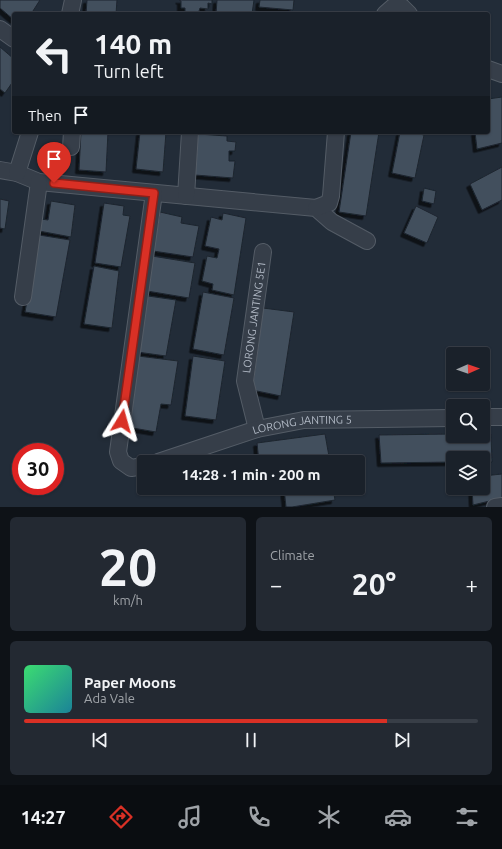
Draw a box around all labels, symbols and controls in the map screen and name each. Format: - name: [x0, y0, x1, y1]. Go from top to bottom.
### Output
- icon: left: [28, 28, 80, 80]
- text: 140 m: [94, 28, 172, 59]
- text: Turn left: [94, 61, 164, 81]
- icon: arrive: [70, 104, 92, 126]
- text: Then: [28, 107, 62, 124]
- pin: [37, 142, 71, 183]
- icon: arrive: [43, 148, 65, 170]
- street label: LORONG JANTING 5E1: [240, 261, 268, 374]
- north arrow: [446, 347, 490, 391]
- map controls: [446, 347, 490, 495]
- button: search: [446, 399, 490, 443]
- position arrow: [101, 400, 143, 442]
- street label: LORONG JANTING 5: [251, 413, 352, 436]
- speed limit sign: 30: [12, 443, 64, 495]
- button: layers: [446, 451, 490, 495]
- text: 14:28 · 1 min · 200 m: [182, 466, 320, 483]
- text: 20: [99, 538, 157, 596]
- text: Climate: [270, 548, 315, 562]
- text: 20°: [352, 567, 396, 601]
- text: −: [270, 572, 282, 597]
- text: +: [466, 572, 478, 597]
- text: km/h: [113, 593, 143, 607]
- text: Paper Moons: [84, 674, 176, 691]
- text: Ada Vale: [84, 691, 135, 705]
- icon: previous: [89, 729, 111, 751]
- icon: pause: [240, 729, 262, 751]
- icon: next: [391, 729, 413, 751]
- icon: directions: [107, 803, 135, 831]
- icon: music: [176, 803, 204, 831]
- icon: phone: [245, 803, 273, 831]
- icon: climate: [315, 803, 343, 831]
- icon: car: [384, 803, 412, 831]
- icon: filters: [453, 803, 481, 831]
- text: 14:27: [21, 807, 66, 827]

